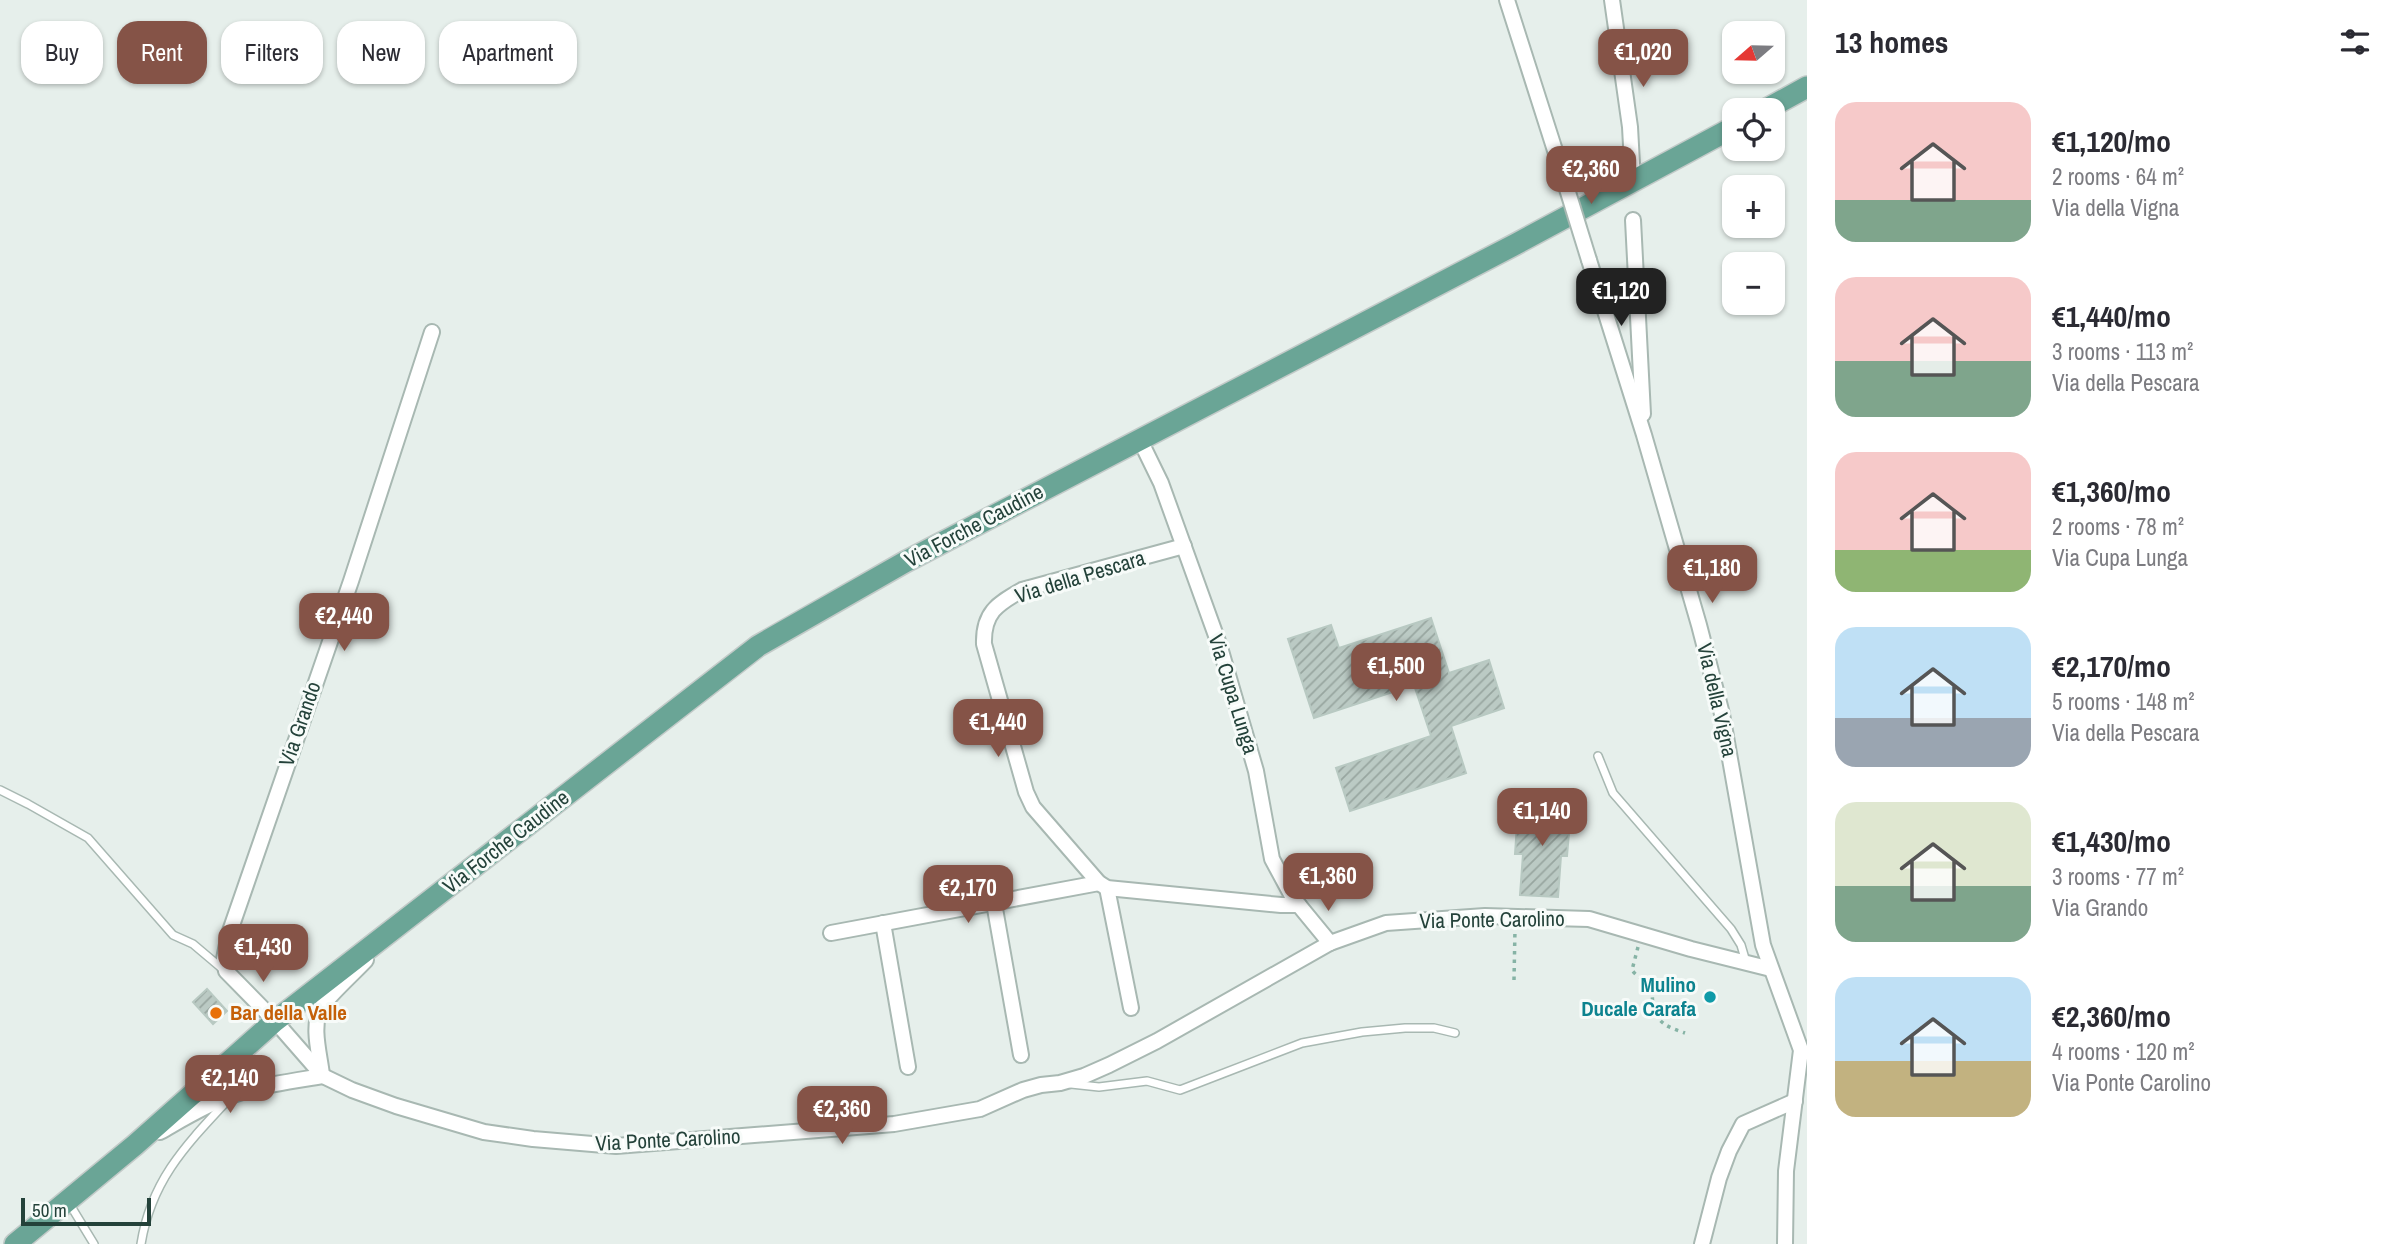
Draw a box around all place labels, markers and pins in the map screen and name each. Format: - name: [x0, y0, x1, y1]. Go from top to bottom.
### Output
- pin: €1,020: [1586, 29, 1700, 89]
- pin: €2,360: [1534, 146, 1648, 206]
- pin: €1,120: [1564, 268, 1678, 328]
- pin: €1,180: [1655, 546, 1769, 605]
- pin: €2,440: [287, 594, 401, 653]
- pin: €1,500: [1339, 644, 1453, 703]
- pin: €1,440: [941, 700, 1055, 759]
- pin: €1,140: [1485, 788, 1599, 848]
- pin: €1,360: [1271, 853, 1385, 913]
- pin: €2,170: [911, 866, 1025, 925]
- pin: €1,430: [206, 925, 320, 984]
- place label: Mulino Ducale Carafa: [1581, 970, 1696, 1023]
- marker: Mulino Ducale Carafa: [1702, 989, 1718, 1005]
- place label: Bar della Valle: [230, 998, 347, 1027]
- marker: Bar della Valle: [208, 1005, 224, 1021]
- pin: €2,140: [173, 1056, 287, 1115]
- pin: €2,360: [785, 1086, 899, 1146]

